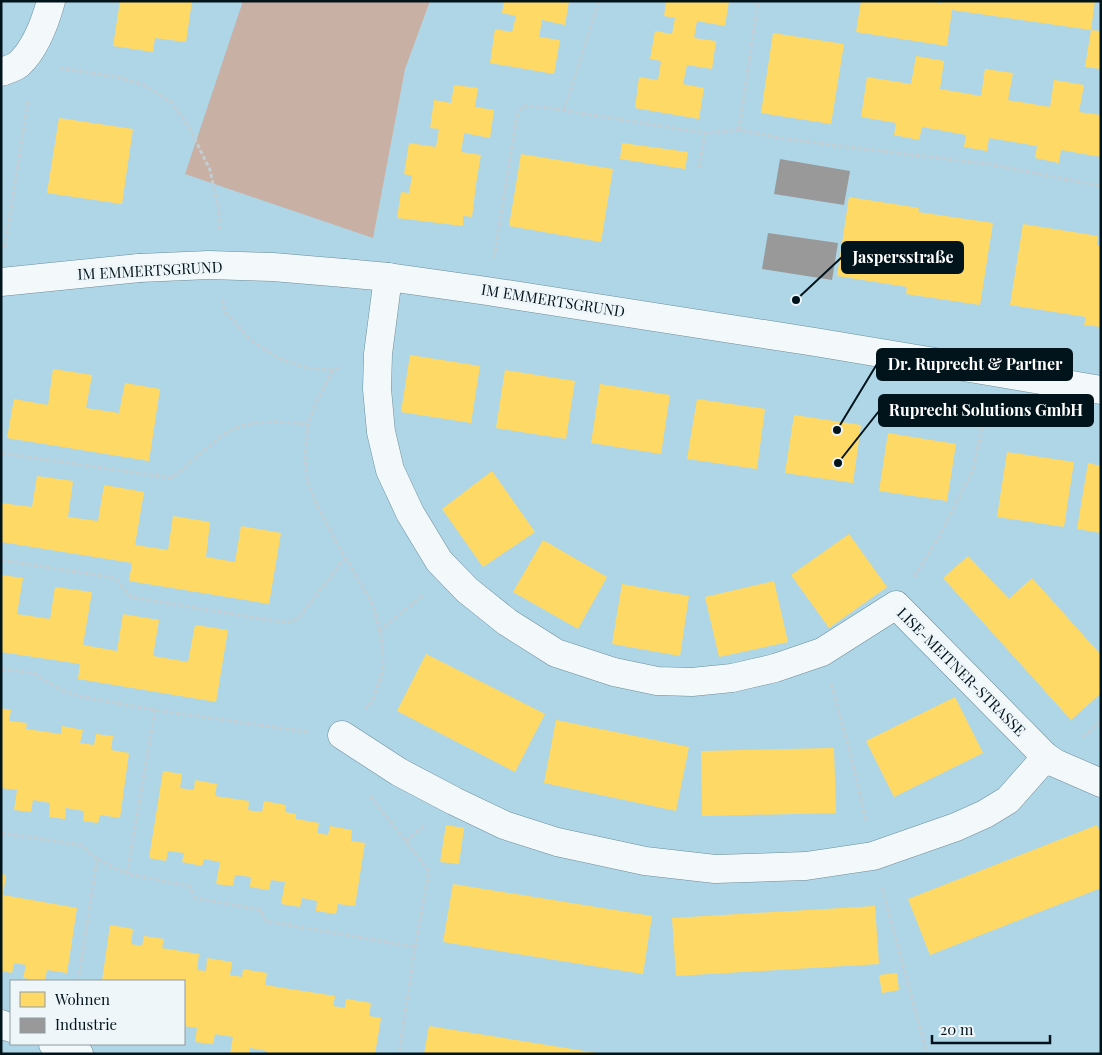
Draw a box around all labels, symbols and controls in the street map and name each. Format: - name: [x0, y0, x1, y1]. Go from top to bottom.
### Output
- callout: Jaspersstraße: [842, 242, 963, 273]
- text: Jaspersstraße: [852, 246, 953, 267]
- street label: IM EMMERTSGRUND: [77, 256, 223, 284]
- street label: IM EMMERTSGRUND: [480, 279, 627, 321]
- callout: Dr. Ruprecht & Partner: [877, 349, 1072, 380]
- text: Dr. Ruprecht & Partner: [888, 353, 1063, 374]
- callout: Ruprecht Solutions GmbH: [879, 395, 1093, 426]
- text: Ruprecht Solutions GmbH: [889, 399, 1083, 420]
- street label: LISE-MEITNER-STRASSE: [893, 603, 1030, 740]
- legend: [10, 980, 185, 1045]
- text: Wohnen: [54, 989, 110, 1009]
- scale bar: [932, 1012, 1050, 1044]
- text: Industrie: [55, 1014, 117, 1034]
- text: 20 m: [940, 1019, 974, 1039]

